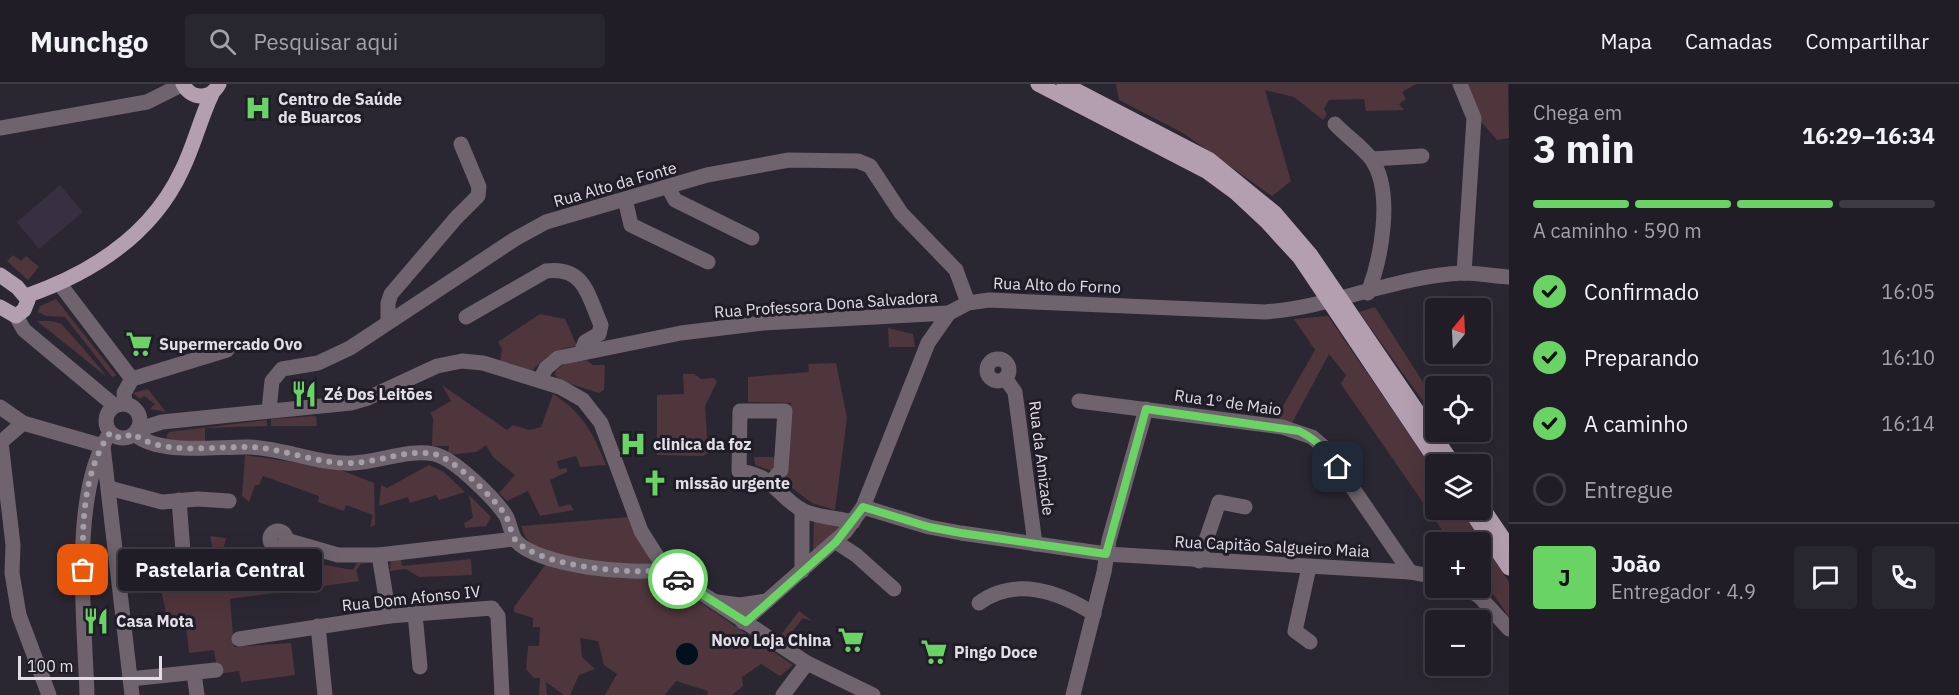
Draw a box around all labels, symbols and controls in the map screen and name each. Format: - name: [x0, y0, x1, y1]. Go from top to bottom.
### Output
- search box: [185, 14, 605, 68]
- text: Munchgo: [30, 23, 149, 60]
- icon: search: [206, 25, 239, 58]
- text: Pesquisar aqui: [254, 27, 398, 56]
- text: Mapa: [1600, 27, 1652, 55]
- text: Camadas: [1685, 27, 1772, 55]
- text: Compartilhar: [1805, 27, 1929, 55]
- place label: Centro de Saúde de Buarcos: [278, 89, 402, 127]
- hospital icon: Centro de Saúde de Buarcos: [243, 93, 273, 123]
- text: Chega em: [1533, 99, 1622, 126]
- text: 16:29–16:34: [1802, 121, 1935, 150]
- text: 3 min: [1533, 123, 1635, 174]
- street label: Rua Alto da Fonte: [551, 157, 679, 211]
- text: A caminho · 590 m: [1533, 217, 1702, 244]
- street label: Rua Alto do Forno: [993, 273, 1121, 297]
- icon: check: [1533, 275, 1566, 308]
- text: Confirmado: [1584, 277, 1699, 306]
- text: 16:05: [1881, 278, 1935, 305]
- street label: Rua Professora Dona Salvadora: [713, 286, 939, 322]
- north arrow: [1425, 298, 1491, 364]
- map controls: [1425, 298, 1491, 676]
- supermarket icon: Supermercado Ovo: [124, 329, 154, 359]
- place label: Supermercado Ovo: [159, 334, 302, 354]
- icon: check: [1533, 341, 1566, 374]
- text: Preparando: [1584, 343, 1699, 372]
- text: 16:10: [1881, 344, 1935, 371]
- button: locate: [1425, 376, 1491, 442]
- restaurant icon: Zé Dos Leitões: [289, 379, 319, 409]
- place label: Zé Dos Leitões: [324, 384, 432, 404]
- street label: Rua 1º de Maio: [1173, 385, 1283, 419]
- street label: Rua da Amizade: [1025, 399, 1059, 517]
- icon: check: [1533, 407, 1566, 440]
- text: A caminho: [1584, 409, 1688, 438]
- text: 16:14: [1881, 410, 1935, 437]
- hospital icon: clinica da foz: [618, 429, 648, 459]
- place label: clinica da foz: [653, 434, 751, 454]
- pin: [1312, 441, 1363, 492]
- icon: home: [1321, 450, 1354, 483]
- button: layers: [1425, 454, 1491, 520]
- church icon: missão urgente: [640, 468, 670, 498]
- place label: missão urgente: [675, 473, 790, 493]
- text: Entregue: [1584, 475, 1673, 504]
- street label: Rua Capitão Salgueiro Maia: [1174, 531, 1371, 561]
- button: +: [1425, 532, 1491, 598]
- pin: [57, 544, 108, 595]
- button: chat: [1794, 546, 1857, 609]
- button: phone: [1872, 546, 1935, 609]
- callout: Pastelaria Central: [119, 549, 323, 591]
- courier: [648, 549, 708, 609]
- text: João: [1611, 549, 1661, 578]
- icon: bag: [66, 553, 99, 586]
- text: Pastelaria Central: [135, 556, 305, 583]
- icon: car: [662, 563, 695, 596]
- text: J: [1558, 563, 1571, 592]
- text: Entregador · 4.9: [1611, 578, 1756, 605]
- street label: Rua Dom Afonso IV: [341, 581, 482, 615]
- restaurant icon: Casa Mota: [81, 606, 111, 636]
- button: −: [1425, 610, 1491, 676]
- place label: Casa Mota: [116, 611, 194, 631]
- supermarket icon: Novo Loja China: [836, 625, 866, 655]
- place label: Novo Loja China: [711, 630, 831, 650]
- supermarket icon: Pingo Doce: [919, 637, 949, 667]
- place label: Pingo Doce: [954, 642, 1038, 662]
- scale bar: [18, 653, 162, 680]
- text: 100 m: [27, 656, 74, 676]

